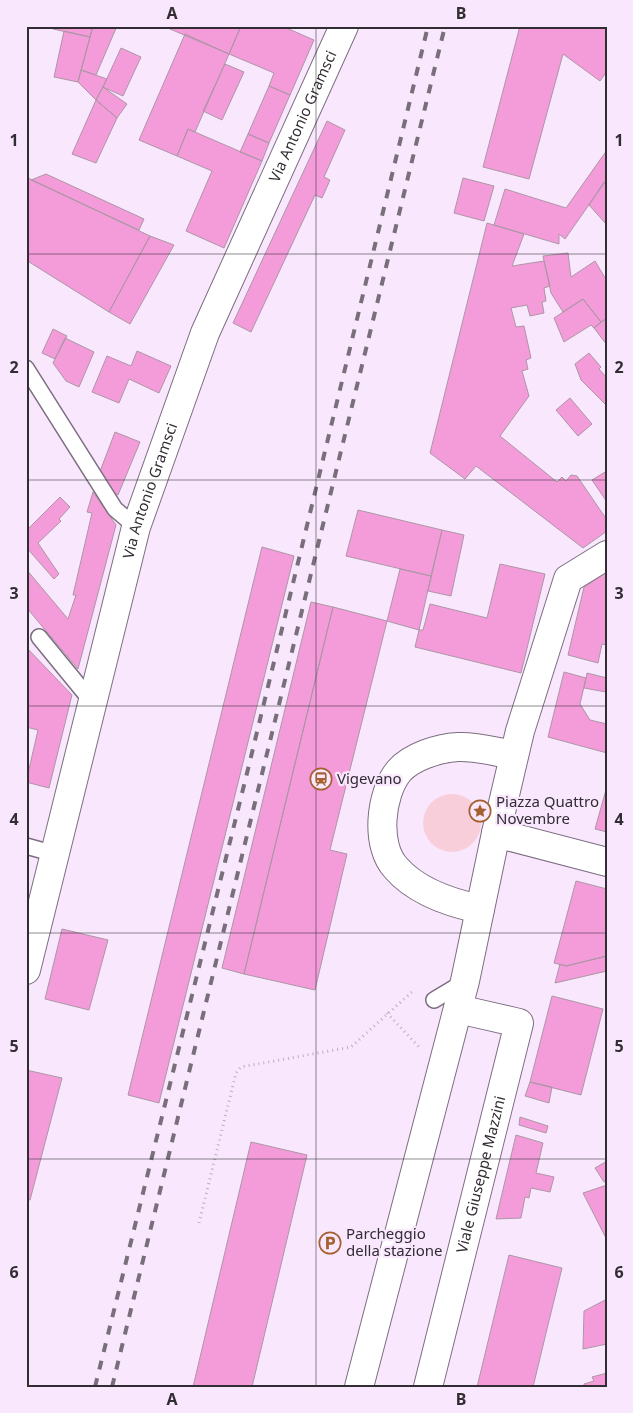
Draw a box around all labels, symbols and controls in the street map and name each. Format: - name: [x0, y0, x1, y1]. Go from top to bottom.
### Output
- text: A: [166, 2, 178, 24]
- text: B: [456, 2, 466, 24]
- street label: Via Antonio Gramsci: [264, 47, 341, 185]
- text: 1: [9, 129, 19, 151]
- text: 1: [614, 129, 624, 151]
- text: 2: [9, 356, 19, 378]
- text: 2: [614, 356, 624, 378]
- street label: Via Antonio Gramsci: [117, 420, 181, 561]
- text: 3: [9, 582, 19, 604]
- text: 3: [614, 582, 624, 604]
- station icon: Vigevano: [309, 767, 333, 791]
- place label: Vigevano: [337, 768, 402, 788]
- place label: Piazza Quattro Novembre: [496, 791, 599, 828]
- place icon: Piazza Quattro Novembre: [468, 799, 492, 823]
- text: 4: [9, 808, 19, 830]
- text: 4: [614, 808, 624, 830]
- text: 5: [9, 1035, 19, 1057]
- text: 5: [614, 1035, 624, 1057]
- street label: Viale Giuseppe Mazzini: [451, 1094, 509, 1255]
- place label: Parcheggio della stazione: [346, 1223, 442, 1260]
- parking icon: Parcheggio della stazione: [318, 1231, 342, 1255]
- text: 6: [9, 1261, 19, 1283]
- text: 6: [614, 1261, 624, 1283]
- text: A: [166, 1388, 178, 1410]
- text: B: [456, 1388, 466, 1410]

